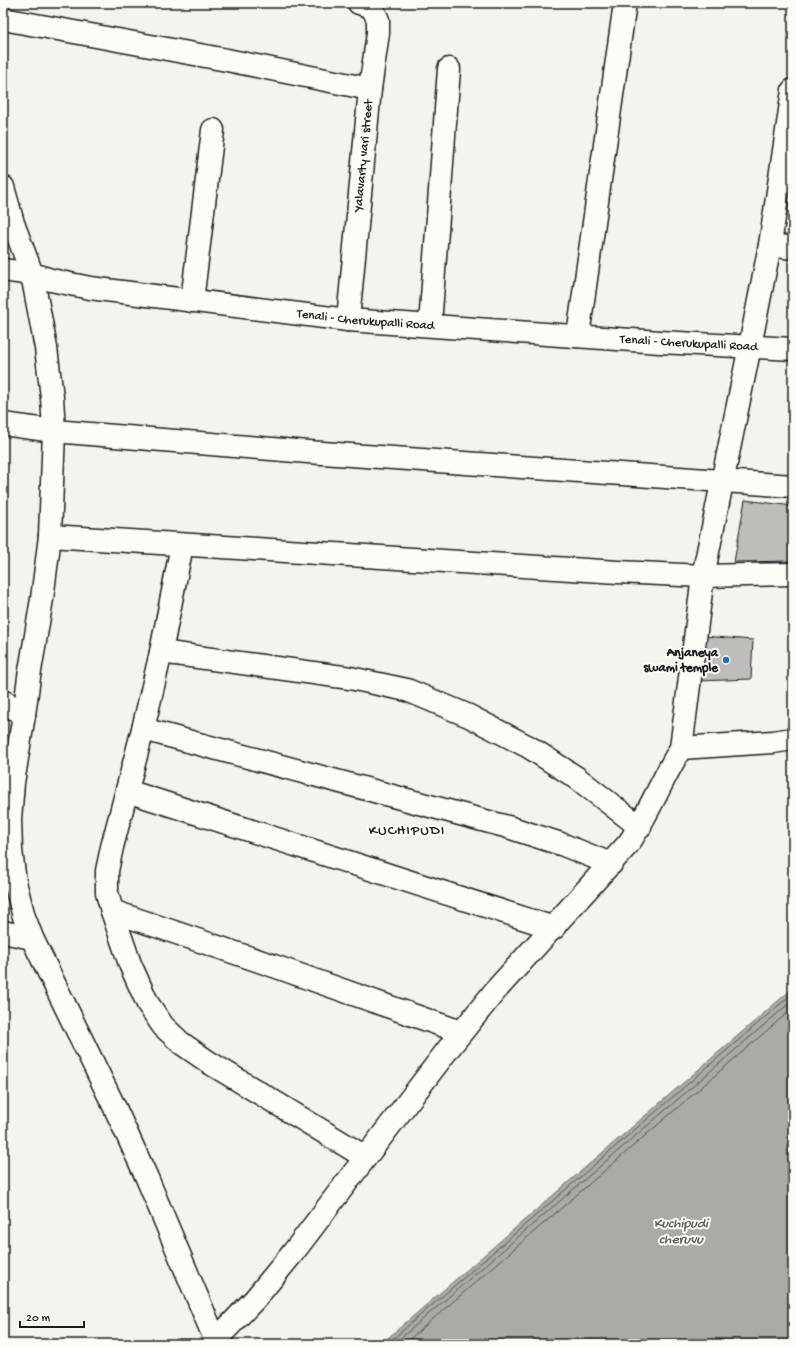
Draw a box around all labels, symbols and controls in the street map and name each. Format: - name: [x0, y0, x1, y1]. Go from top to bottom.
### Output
- street label: Yalavarty vari street: [351, 97, 377, 214]
- street label: Tenali - Cherukupalli Road: [295, 306, 436, 334]
- street label: Tenali - Cherukupalli Road: [618, 332, 759, 355]
- place label: Anjaneya swami temple: [644, 646, 719, 677]
- marker: Anjaneya swami temple: [721, 655, 731, 665]
- district label: KUCHIPUDI: [369, 822, 445, 840]
- water label: Kuchipudi cheruvu: [654, 1216, 710, 1249]
- scale bar: [20, 1303, 84, 1329]
- text: 20 m: [26, 1312, 51, 1326]

